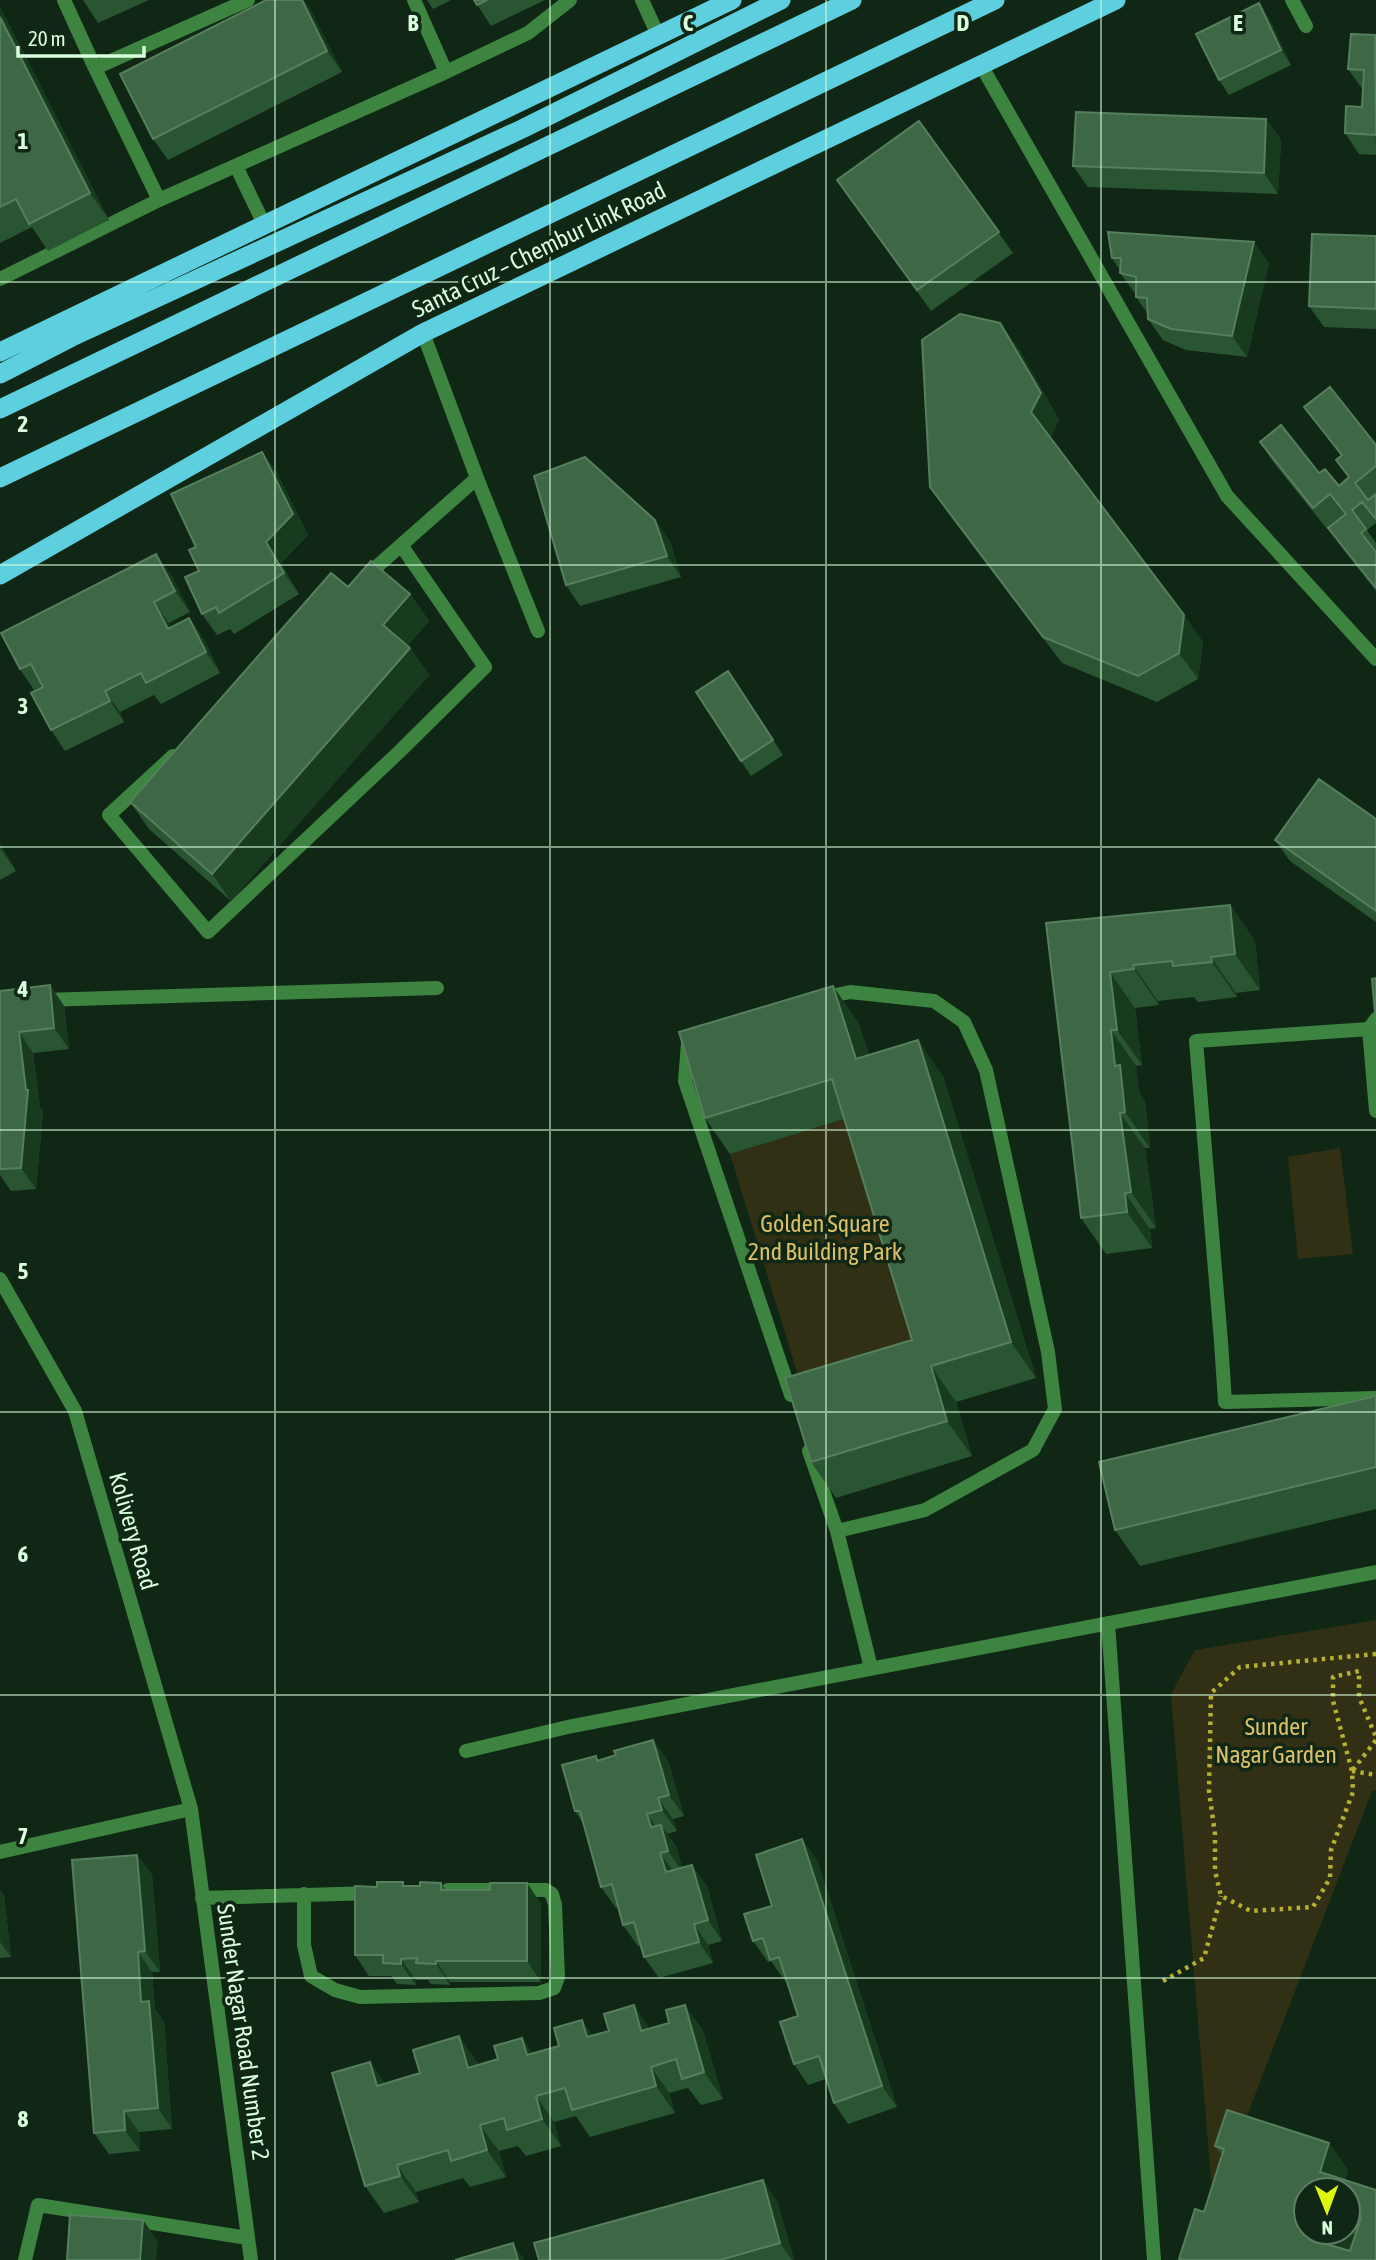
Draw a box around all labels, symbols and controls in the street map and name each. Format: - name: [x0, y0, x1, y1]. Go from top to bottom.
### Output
- text: B: [408, 10, 419, 36]
- text: C: [683, 10, 694, 36]
- text: D: [957, 10, 970, 36]
- text: E: [1233, 10, 1243, 36]
- scale bar: [18, 14, 144, 58]
- text: 20 m: [28, 26, 66, 50]
- text: 1: [18, 128, 29, 154]
- street label: Santa Cruz – Chembur Link Road: [408, 176, 670, 323]
- text: 2: [18, 411, 28, 437]
- text: 3: [18, 693, 28, 719]
- text: 4: [17, 976, 29, 1002]
- park label: Golden Square 2nd Building Park: [748, 1210, 903, 1265]
- text: 5: [18, 1258, 29, 1284]
- street label: Kolivery Road: [104, 1469, 163, 1593]
- text: 6: [18, 1541, 29, 1567]
- park label: Sunder Nagar Garden: [1215, 1713, 1337, 1768]
- text: 7: [18, 1823, 28, 1849]
- street label: Sunder Nagar Road Number 2: [212, 1902, 275, 2162]
- text: 8: [18, 2106, 29, 2132]
- north arrow: [1292, 2176, 1362, 2246]
- text: N: [1321, 2217, 1333, 2239]

